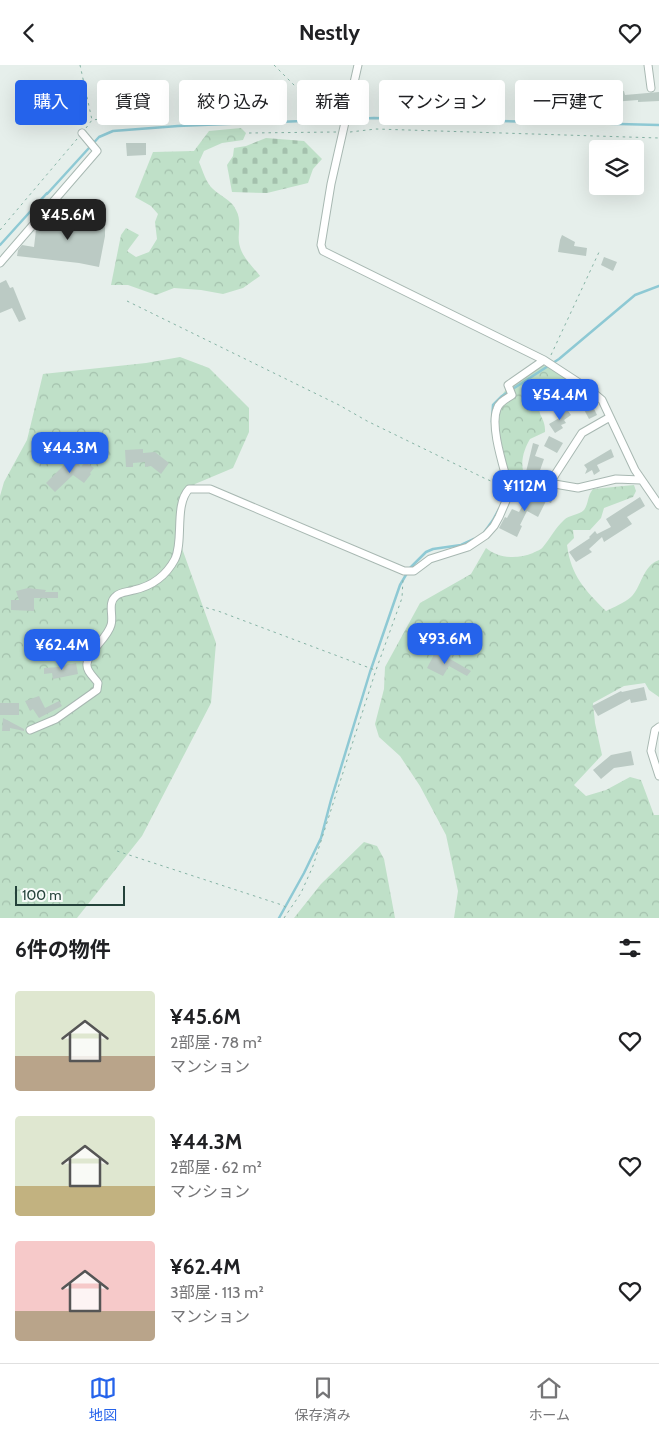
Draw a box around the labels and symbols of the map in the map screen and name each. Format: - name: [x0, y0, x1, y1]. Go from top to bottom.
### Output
- pin: ¥45.6M: [27, 199, 109, 241]
- pin: ¥54.4M: [519, 379, 601, 421]
- pin: ¥44.3M: [29, 431, 111, 474]
- pin: ¥112M: [490, 469, 560, 512]
- pin: ¥93.6M: [404, 623, 486, 665]
- pin: ¥62.4M: [21, 629, 103, 671]
- scale bar: [15, 883, 125, 906]

